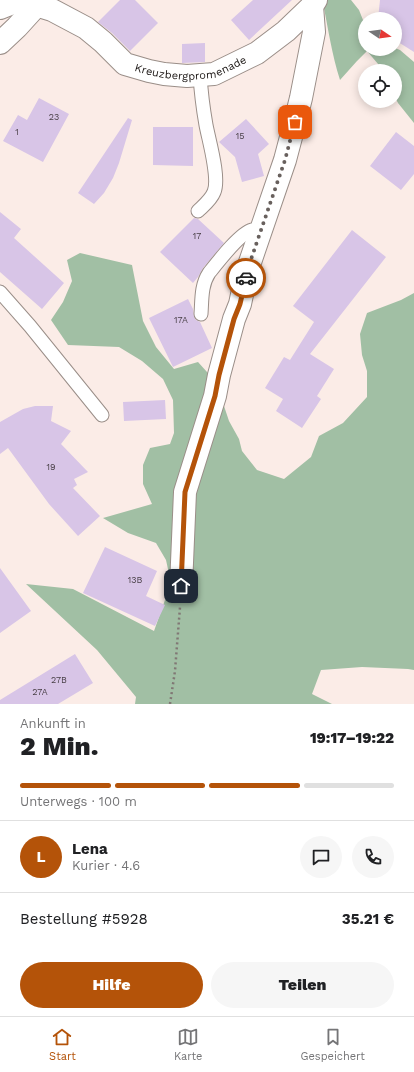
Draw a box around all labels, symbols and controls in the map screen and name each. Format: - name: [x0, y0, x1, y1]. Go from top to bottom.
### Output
- north arrow: [358, 12, 402, 56]
- map controls: [358, 12, 402, 108]
- street label: Kreuzbergpromenade: [133, 53, 248, 83]
- button: locate: [358, 64, 402, 108]
- pin: [278, 105, 312, 139]
- icon: bag: [284, 111, 306, 133]
- house number: 23: [49, 112, 59, 122]
- house number: 1: [15, 127, 19, 137]
- house number: 15: [236, 131, 244, 141]
- house number: 17: [193, 231, 201, 241]
- courier: [226, 258, 266, 298]
- icon: car: [235, 267, 257, 289]
- house number: 17A: [174, 315, 188, 325]
- house number: 19: [46, 462, 56, 472]
- pin: [164, 569, 198, 603]
- house number: 13B: [128, 575, 142, 585]
- icon: home: [170, 575, 192, 597]
- house number: 27B: [51, 675, 67, 685]
- house number: 27A: [32, 687, 48, 697]
- text: Ankunft in: [20, 716, 86, 731]
- text: 19:17–19:22: [310, 729, 394, 747]
- text: 2 Min.: [20, 731, 98, 761]
- text: Unterwegs · 100 m: [20, 794, 137, 809]
- button: chat: [300, 836, 342, 878]
- button: phone: [352, 836, 394, 878]
- text: Lena: [72, 840, 108, 858]
- text: L: [36, 848, 46, 866]
- text: Kurier · 4.6: [72, 858, 140, 873]
- text: Bestellung #5928: [20, 910, 148, 928]
- text: 35.21 €: [342, 910, 394, 928]
- button: Hilfe: [20, 962, 203, 1008]
- button: Teilen: [211, 962, 394, 1008]
- tab: Start: [49, 1026, 76, 1063]
- tab: Karte: [174, 1026, 202, 1063]
- tab: Gespeichert: [301, 1026, 365, 1063]

